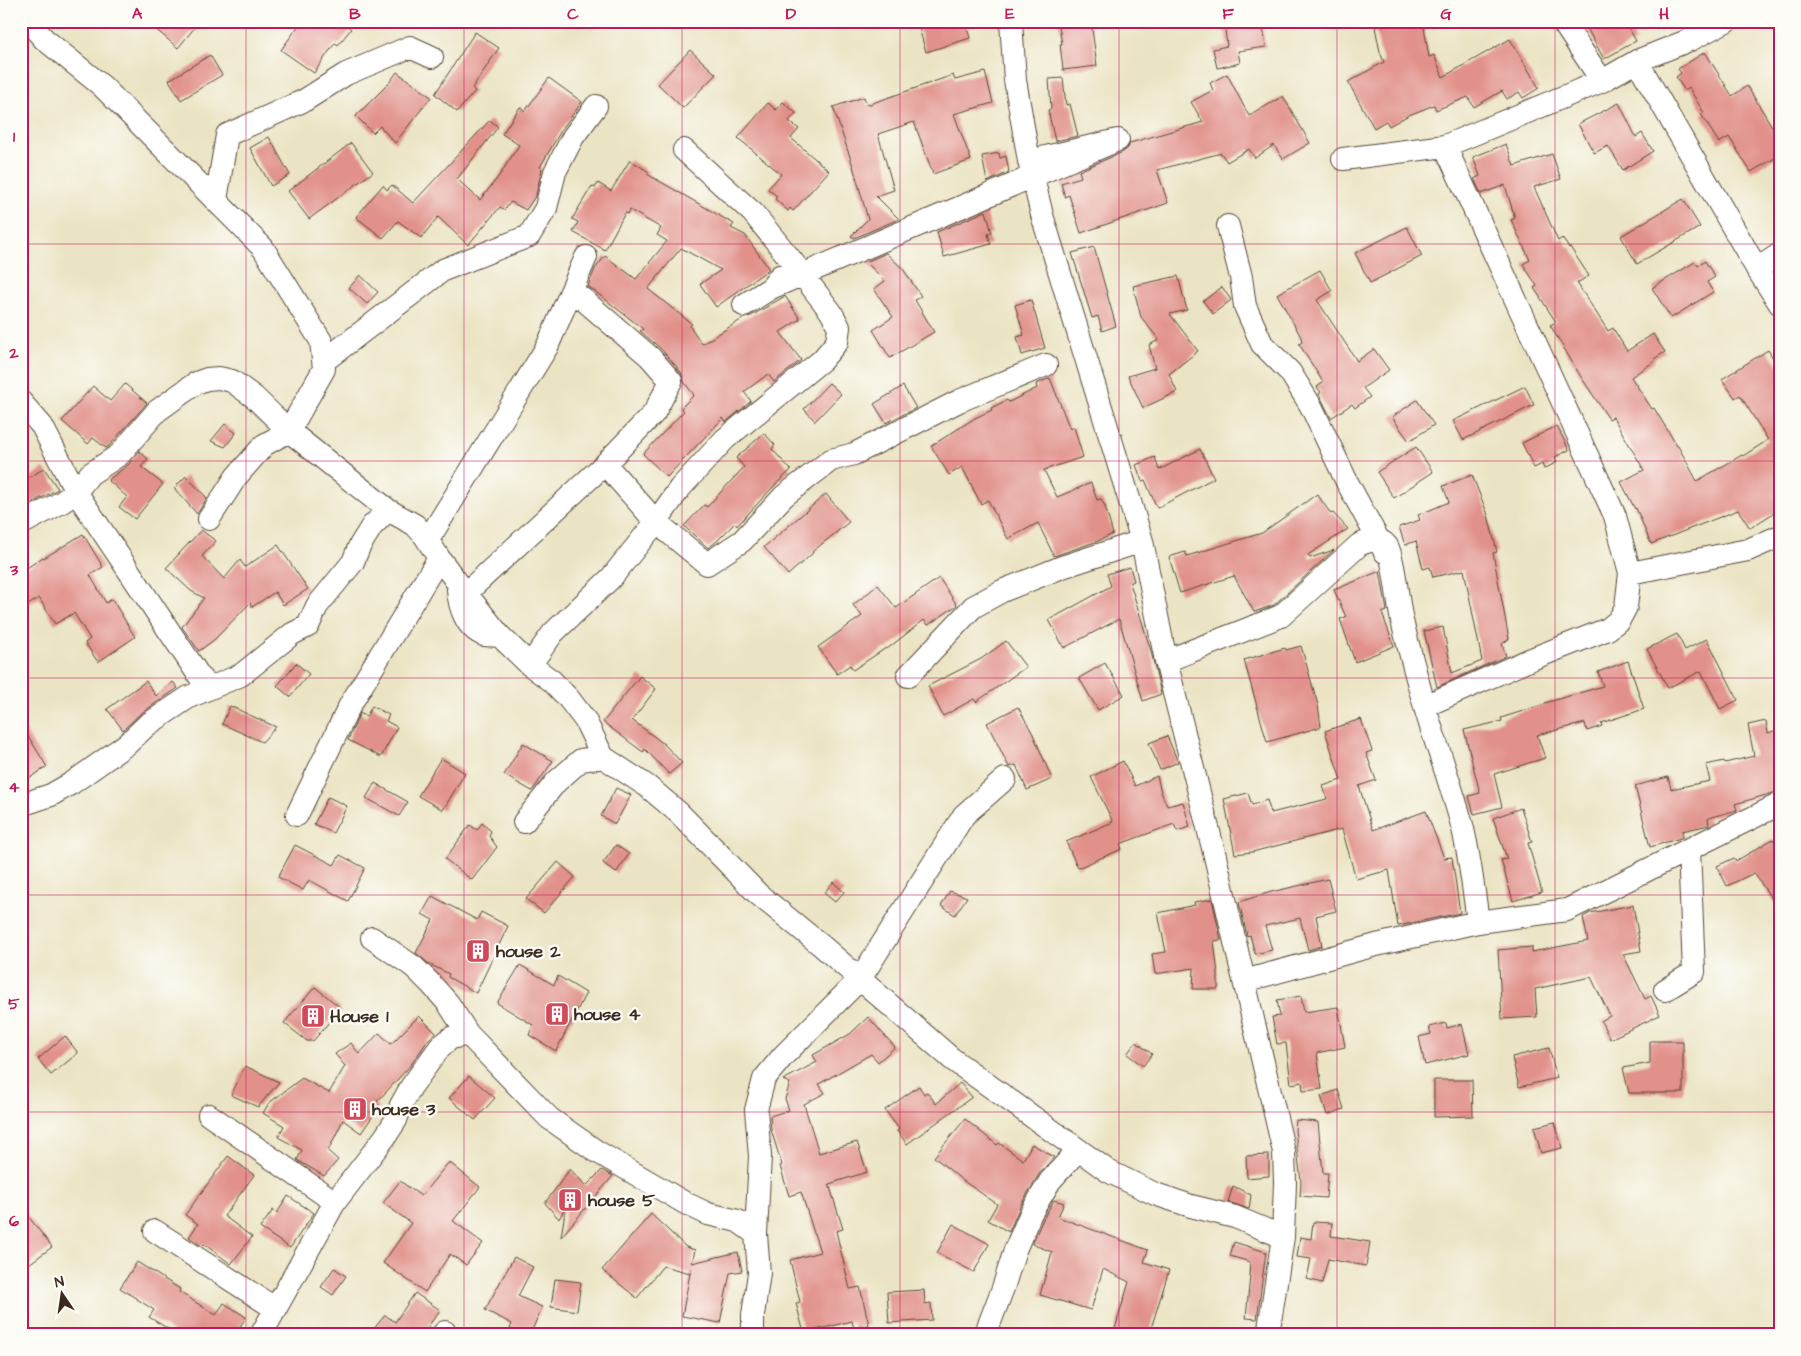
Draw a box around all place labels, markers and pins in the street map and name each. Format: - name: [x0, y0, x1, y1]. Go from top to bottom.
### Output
- building icon: house 2: [465, 938, 491, 964]
- place label: house 2: [496, 939, 561, 964]
- building icon: house 4: [544, 1001, 570, 1027]
- place label: house 4: [574, 1002, 641, 1027]
- building icon: House 1: [300, 1003, 326, 1029]
- place label: House 1: [330, 1004, 389, 1029]
- building icon: house 3: [342, 1096, 368, 1122]
- place label: house 3: [372, 1097, 436, 1122]
- building icon: house 5: [557, 1187, 583, 1213]
- place label: house 5: [588, 1188, 655, 1213]

